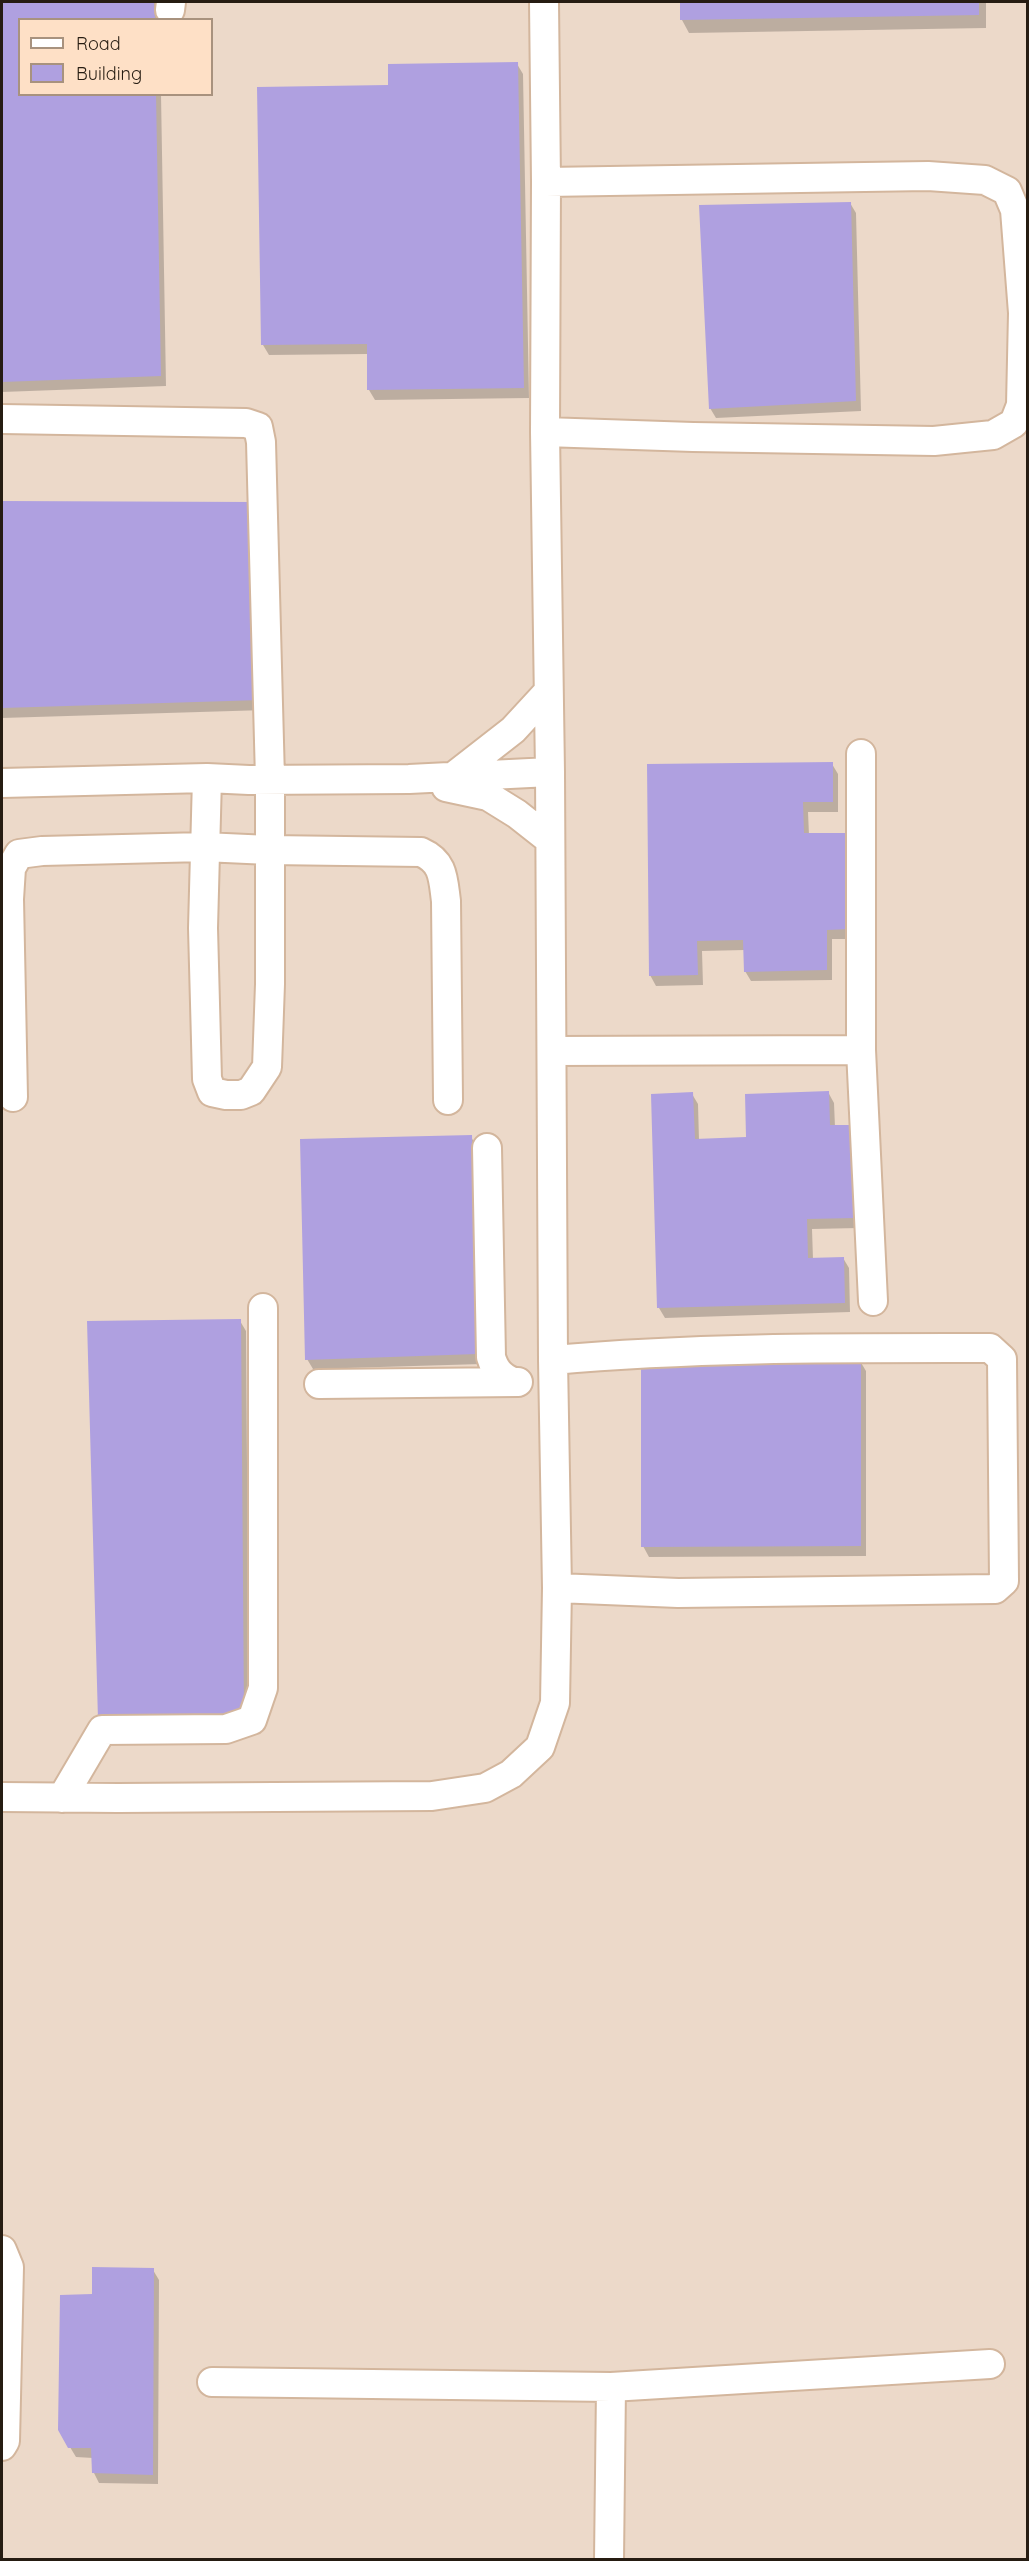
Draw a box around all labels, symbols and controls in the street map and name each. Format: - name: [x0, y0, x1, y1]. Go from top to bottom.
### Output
- legend: [18, 18, 213, 96]
- text: Road: [76, 32, 121, 55]
- text: Building: [76, 62, 142, 85]

